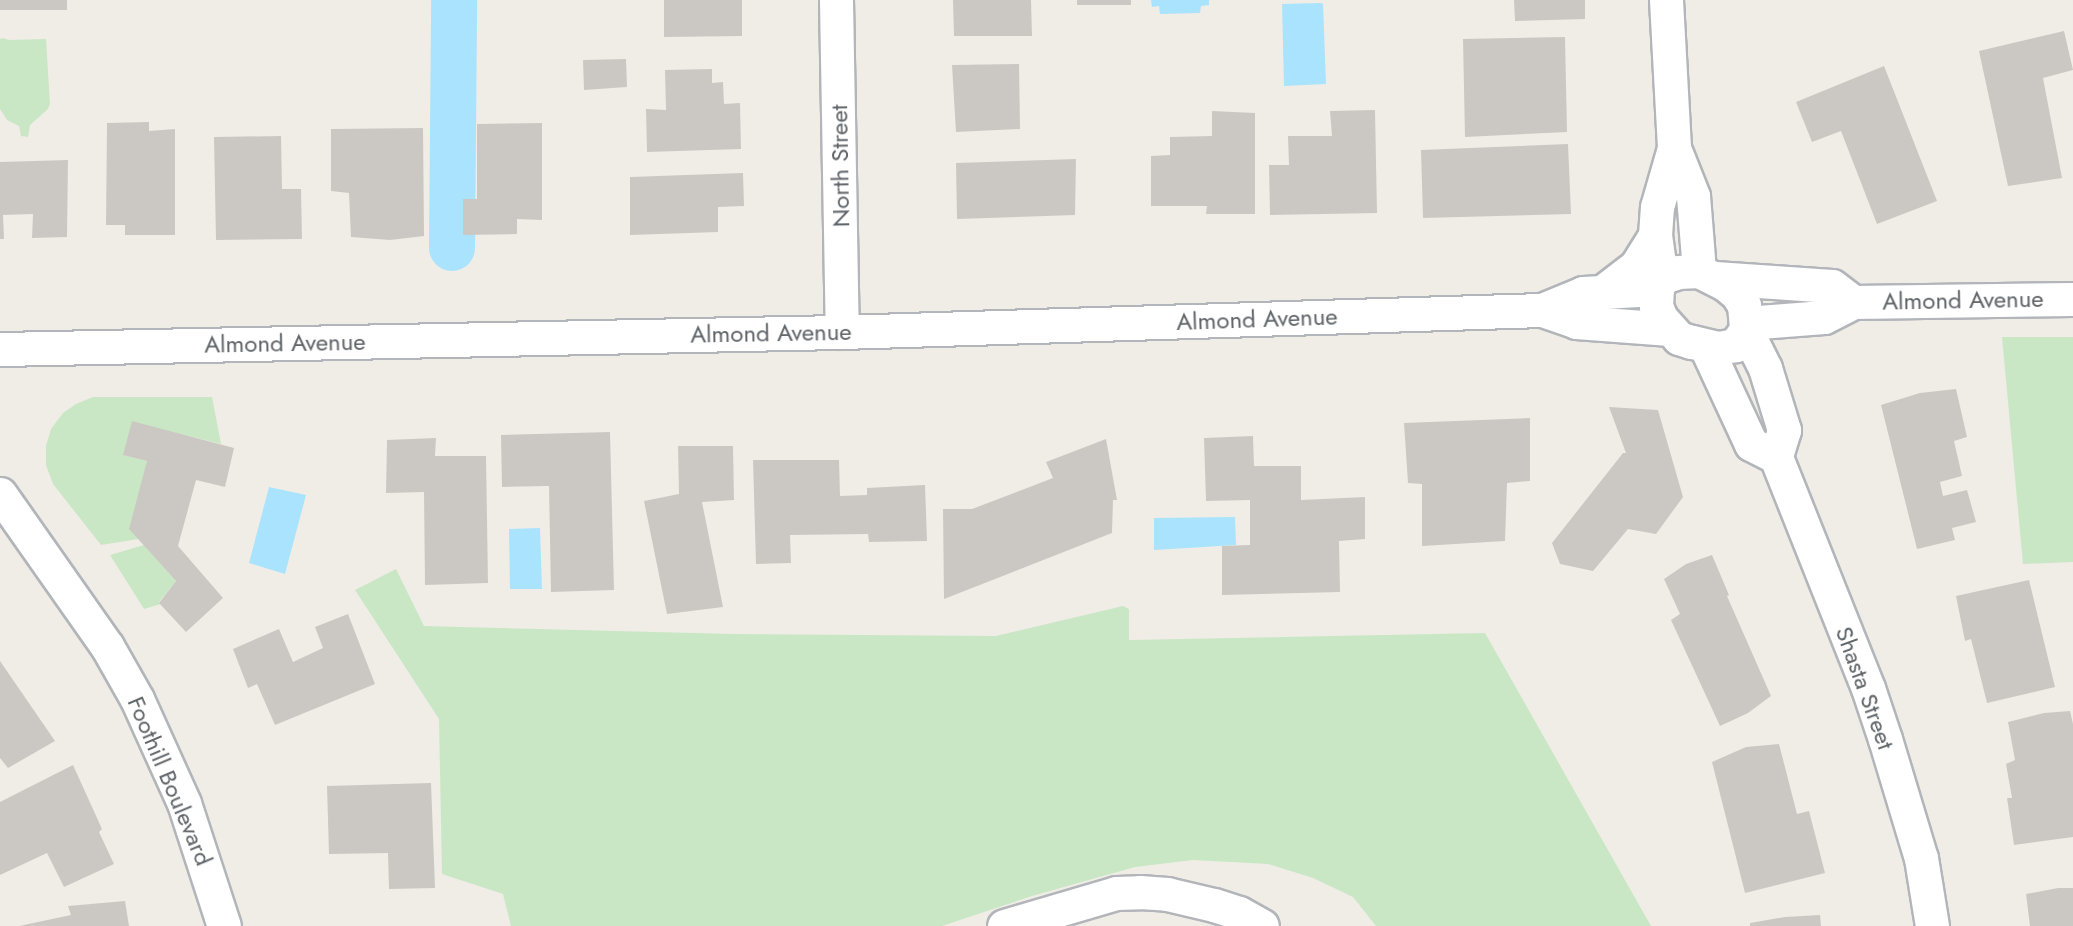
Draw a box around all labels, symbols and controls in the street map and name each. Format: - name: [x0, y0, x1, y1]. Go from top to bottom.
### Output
- street label: North Street: [825, 104, 855, 228]
- street label: Almond Avenue: [1882, 284, 2044, 316]
- street label: Almond Avenue: [1176, 302, 1338, 336]
- street label: Almond Avenue: [690, 317, 852, 349]
- street label: Almond Avenue: [204, 327, 366, 359]
- street label: Shasta Street: [1829, 623, 1901, 753]
- street label: Foothill Boulevard: [121, 692, 219, 870]

